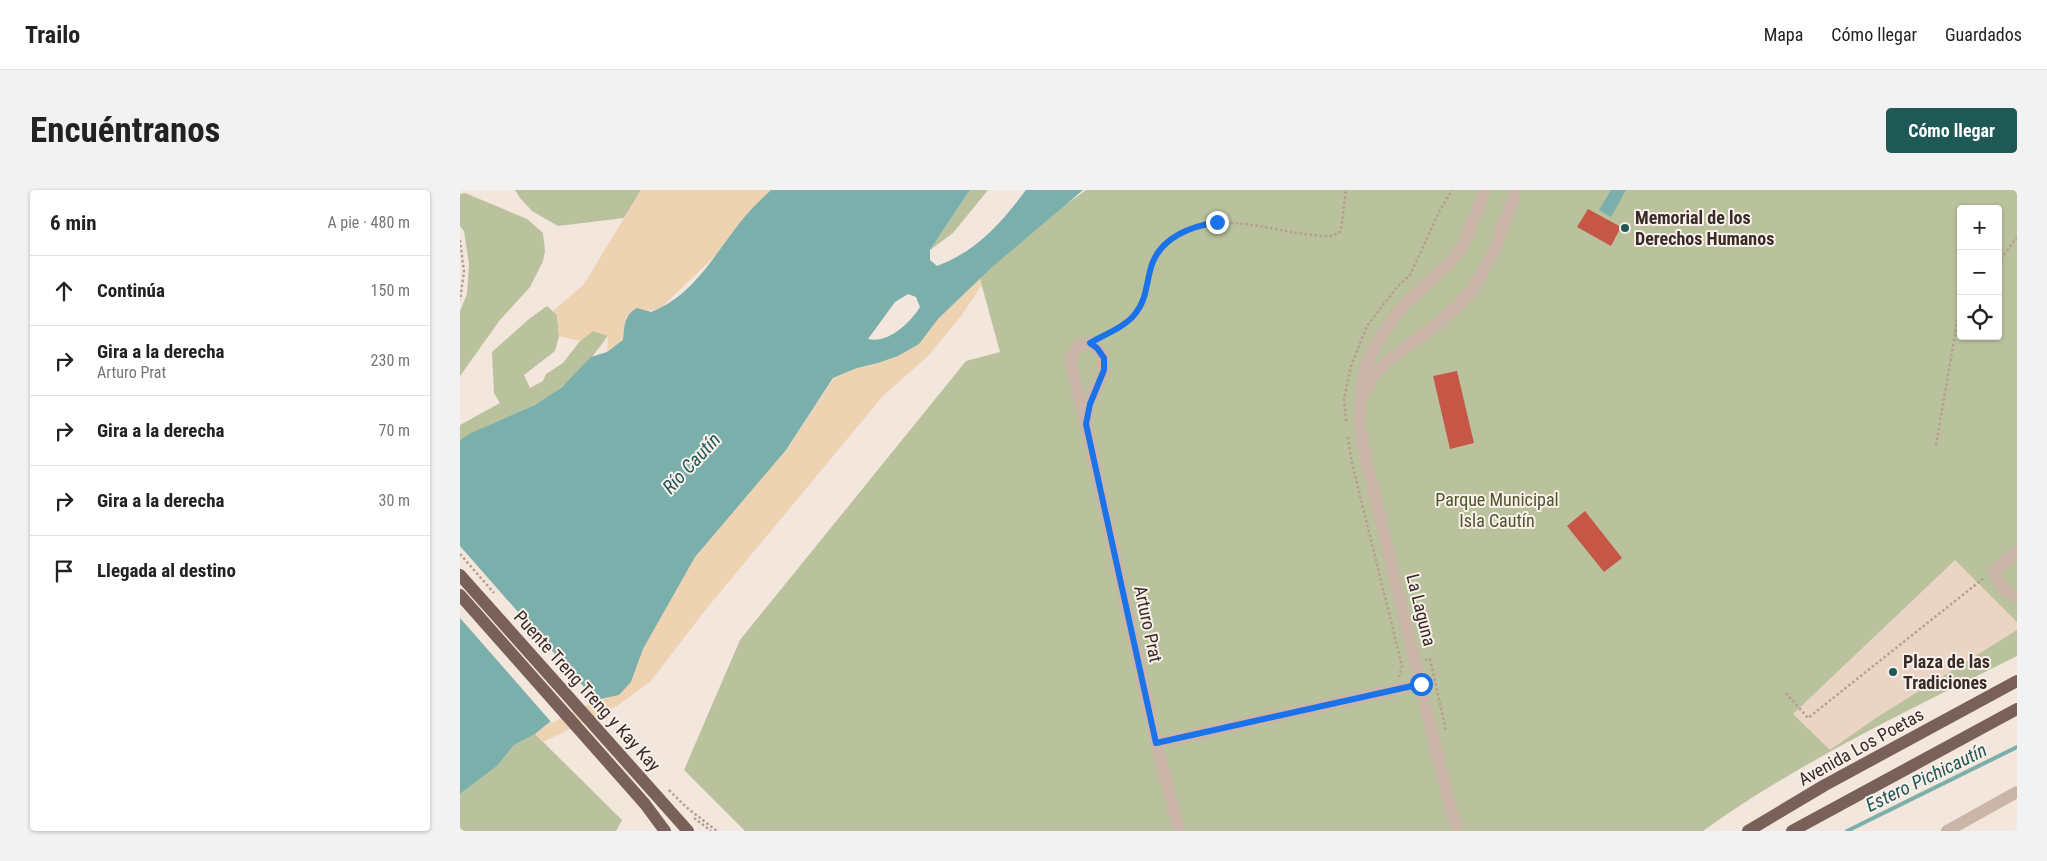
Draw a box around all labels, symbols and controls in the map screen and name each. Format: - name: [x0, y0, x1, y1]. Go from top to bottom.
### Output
- text: Trailo: [25, 21, 80, 49]
- text: Mapa: [1764, 24, 1803, 45]
- text: Cómo llegar: [1831, 24, 1917, 45]
- text: Guardados: [1945, 24, 2022, 45]
- button: Cómo llegar: [1886, 108, 2017, 153]
- text: Encuéntranos: [30, 110, 221, 151]
- map controls: [1957, 205, 2002, 340]
- button: +: [1957, 205, 2002, 250]
- place label: Memorial de los Derechos Humanos: [1635, 207, 1774, 249]
- text: 6 min: [50, 211, 97, 235]
- route end: [1206, 211, 1229, 234]
- text: A pie · 480 m: [327, 213, 410, 232]
- marker: Memorial de los Derechos Humanos: [1619, 222, 1631, 234]
- button: −: [1957, 250, 2002, 295]
- icon: ahead: [50, 277, 78, 305]
- text: Continúa: [97, 279, 165, 302]
- text: 150 m: [371, 281, 410, 300]
- button: locate: [1957, 295, 2002, 340]
- text: Gira a la derecha: [97, 340, 224, 363]
- icon: right: [50, 347, 78, 375]
- text: 230 m: [371, 351, 410, 370]
- text: Arturo Prat: [97, 363, 166, 382]
- icon: right: [50, 417, 78, 445]
- text: Gira a la derecha: [97, 419, 224, 442]
- text: 70 m: [378, 421, 410, 440]
- water label: Río Cautín: [658, 428, 725, 498]
- icon: right: [50, 487, 78, 515]
- text: Gira a la derecha: [97, 489, 224, 512]
- park label: Parque Municipal Isla Cautín: [1435, 489, 1559, 531]
- text: 30 m: [378, 491, 410, 510]
- icon: arrive: [50, 557, 78, 585]
- text: Llegada al destino: [97, 559, 236, 582]
- street label: La Laguna: [1402, 572, 1441, 648]
- street label: Arturo Prat: [1130, 584, 1167, 664]
- street label: Puente Treng Treng y Kay Kay: [510, 606, 665, 776]
- place label: Plaza de las Tradiciones: [1903, 651, 1990, 693]
- marker: Plaza de las Tradiciones: [1887, 666, 1899, 678]
- route start: [1410, 673, 1433, 696]
- street label: Avenida Los Poetas: [1794, 703, 1927, 790]
- water label: Estero Pichicautín: [1862, 738, 1990, 817]

